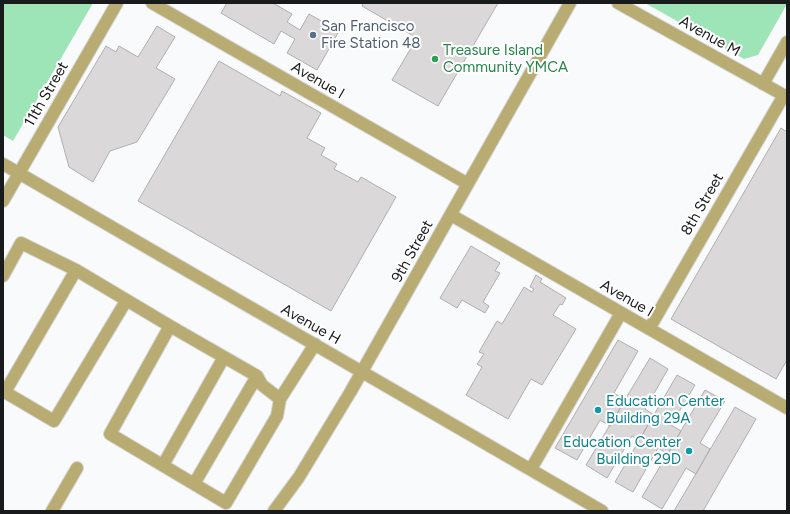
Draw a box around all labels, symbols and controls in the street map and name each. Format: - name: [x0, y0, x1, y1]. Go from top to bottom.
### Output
- street label: Avenue M: [676, 12, 744, 60]
- place label: San Francisco Fire Station 48: [321, 17, 421, 52]
- marker: San Francisco Fire Station 48: [308, 30, 318, 40]
- place label: Treasure Island Community YMCA: [443, 41, 568, 76]
- marker: Treasure Island Community YMCA: [430, 54, 440, 64]
- street label: 11th Street: [20, 58, 72, 130]
- street label: Avenue I: [288, 58, 348, 102]
- street label: 8th Street: [677, 169, 727, 238]
- street label: 9th Street: [388, 217, 437, 285]
- street label: Avenue I: [597, 276, 657, 320]
- street label: Avenue H: [278, 300, 344, 348]
- place label: Education Center Building 29A: [606, 392, 724, 427]
- marker: Education Center Building 29A: [593, 405, 603, 415]
- place label: Education Center Building 29D: [563, 433, 681, 468]
- marker: Education Center Building 29D: [684, 446, 694, 456]

